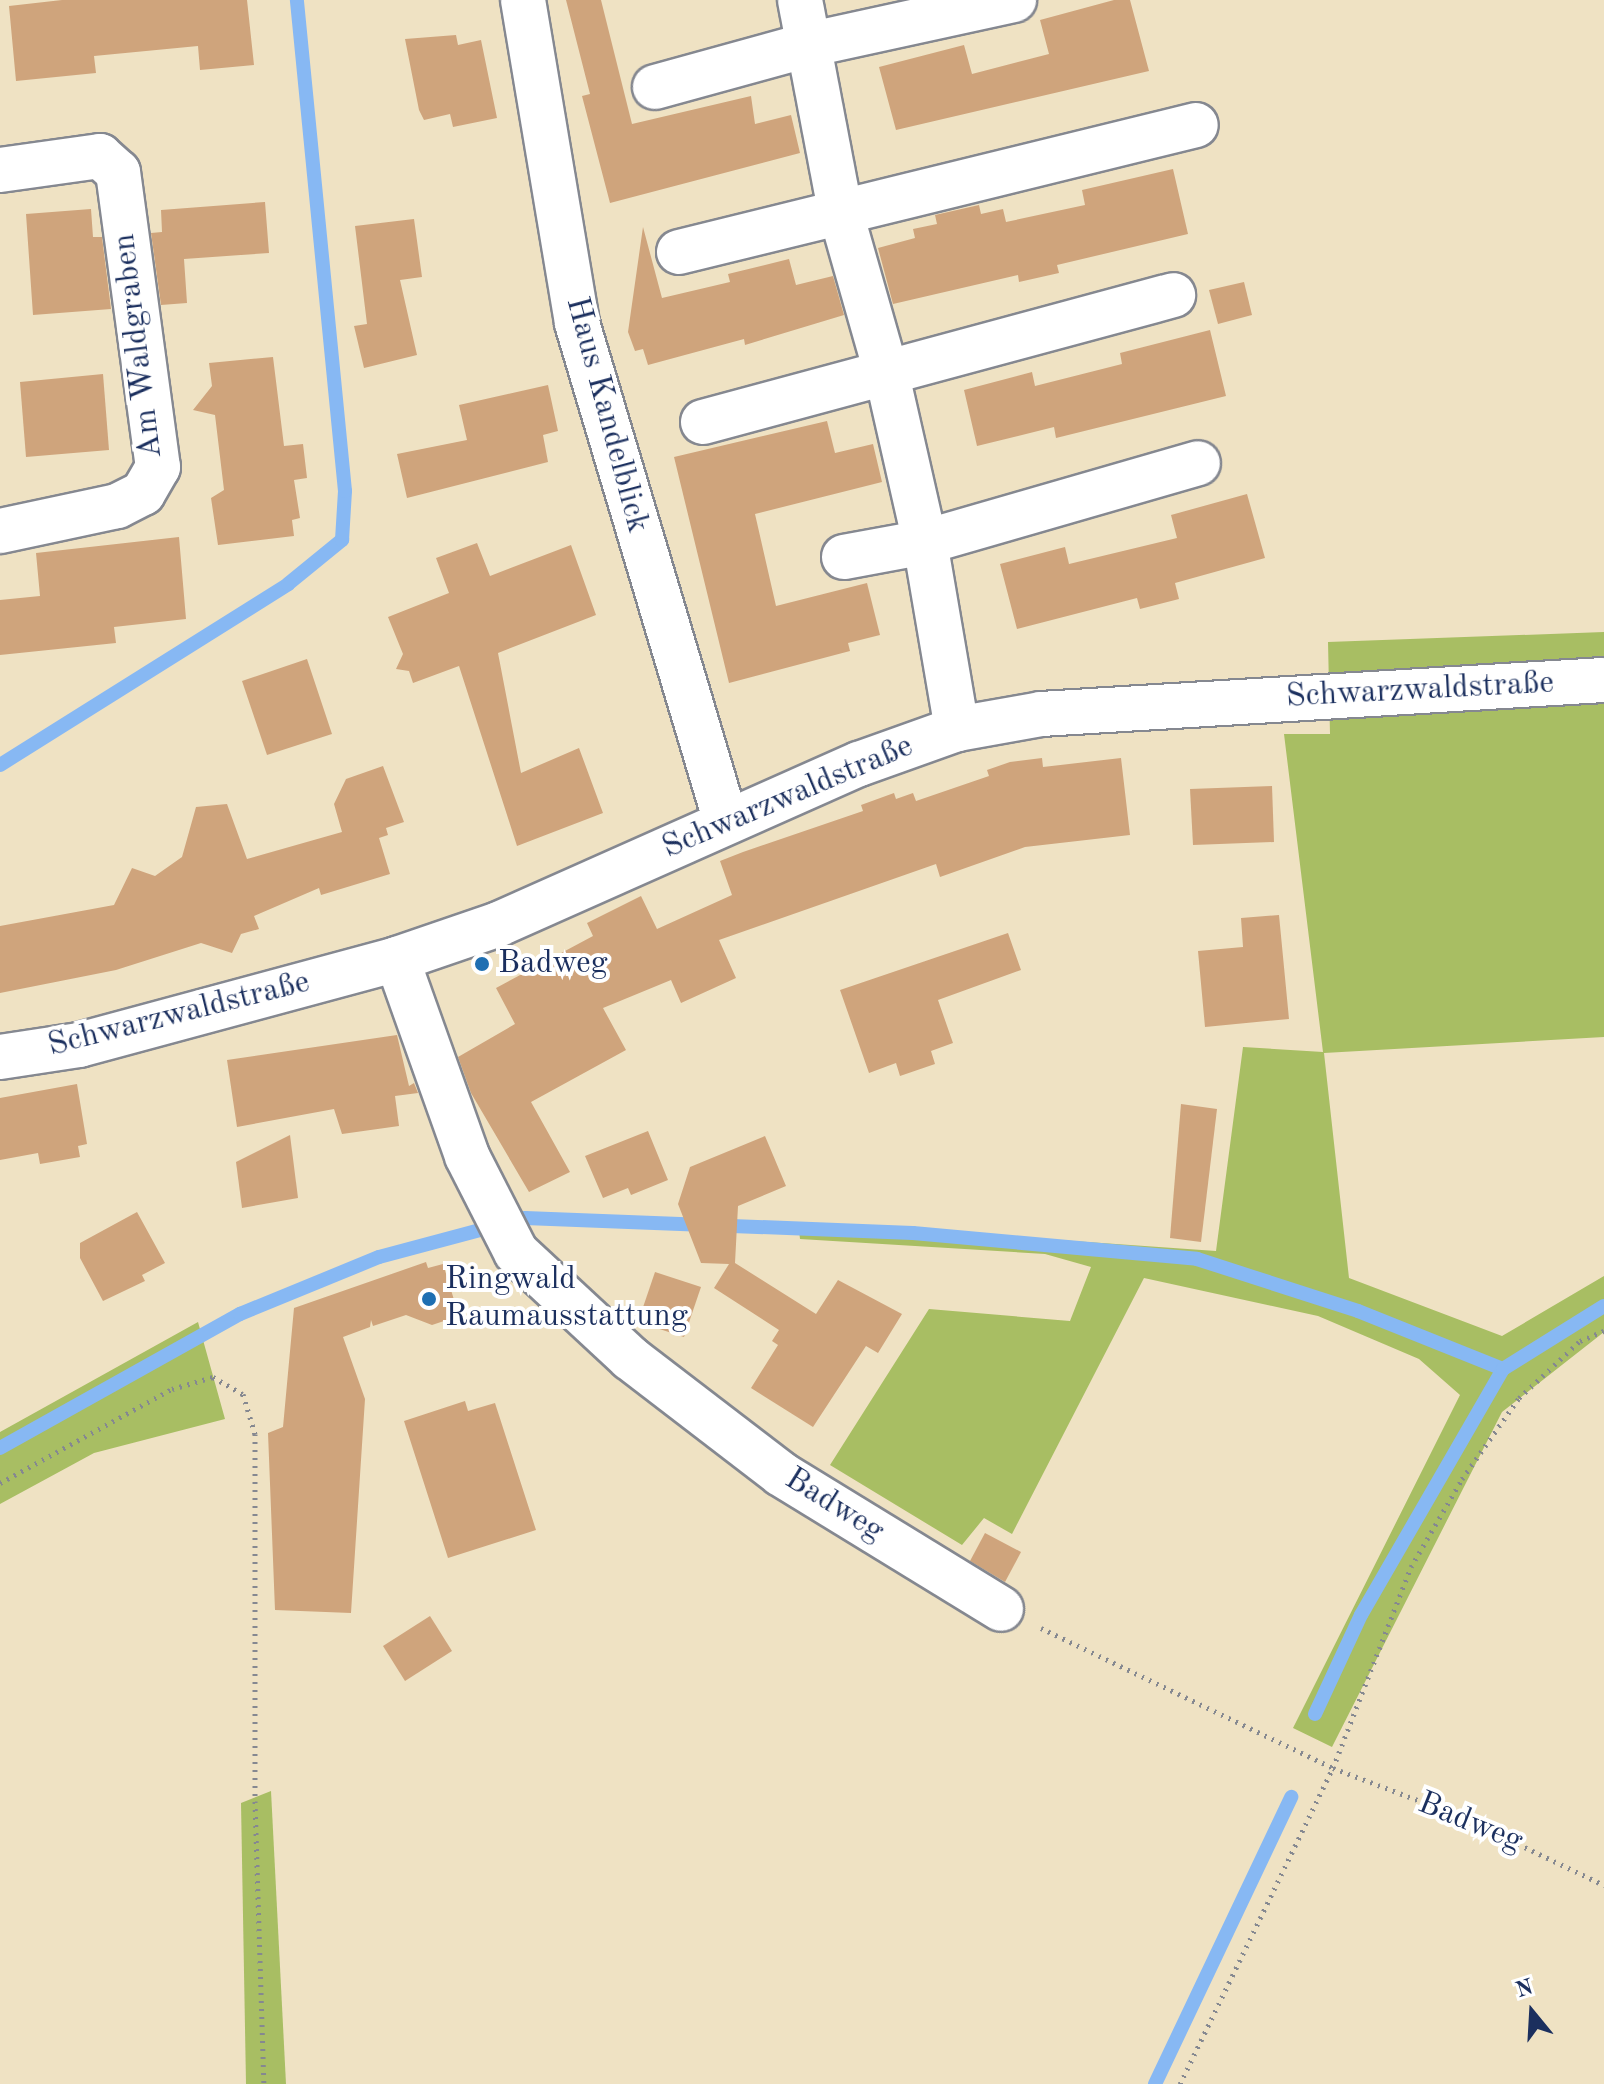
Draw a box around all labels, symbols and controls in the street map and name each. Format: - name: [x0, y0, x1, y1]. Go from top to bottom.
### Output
- street label: Am Waldgraben: [106, 231, 172, 461]
- street label: Haus Kandelblick: [556, 293, 656, 537]
- street label: Schwarzwaldstraße: [1285, 665, 1555, 717]
- street label: Schwarzwaldstraße: [657, 728, 919, 868]
- place label: Badweg: [498, 945, 608, 983]
- marker: Badweg: [473, 955, 491, 973]
- street label: Schwarzwaldstraße: [44, 964, 314, 1066]
- place label: Ringwald Raumausstattung: [445, 1262, 688, 1337]
- marker: Ringwald Raumausstattung: [420, 1290, 438, 1308]
- street label: Badweg: [777, 1461, 891, 1551]
- street label: Badweg: [1412, 1785, 1528, 1861]
- north arrow: [1492, 1972, 1572, 2052]
- text: N: [1513, 1976, 1536, 2002]

